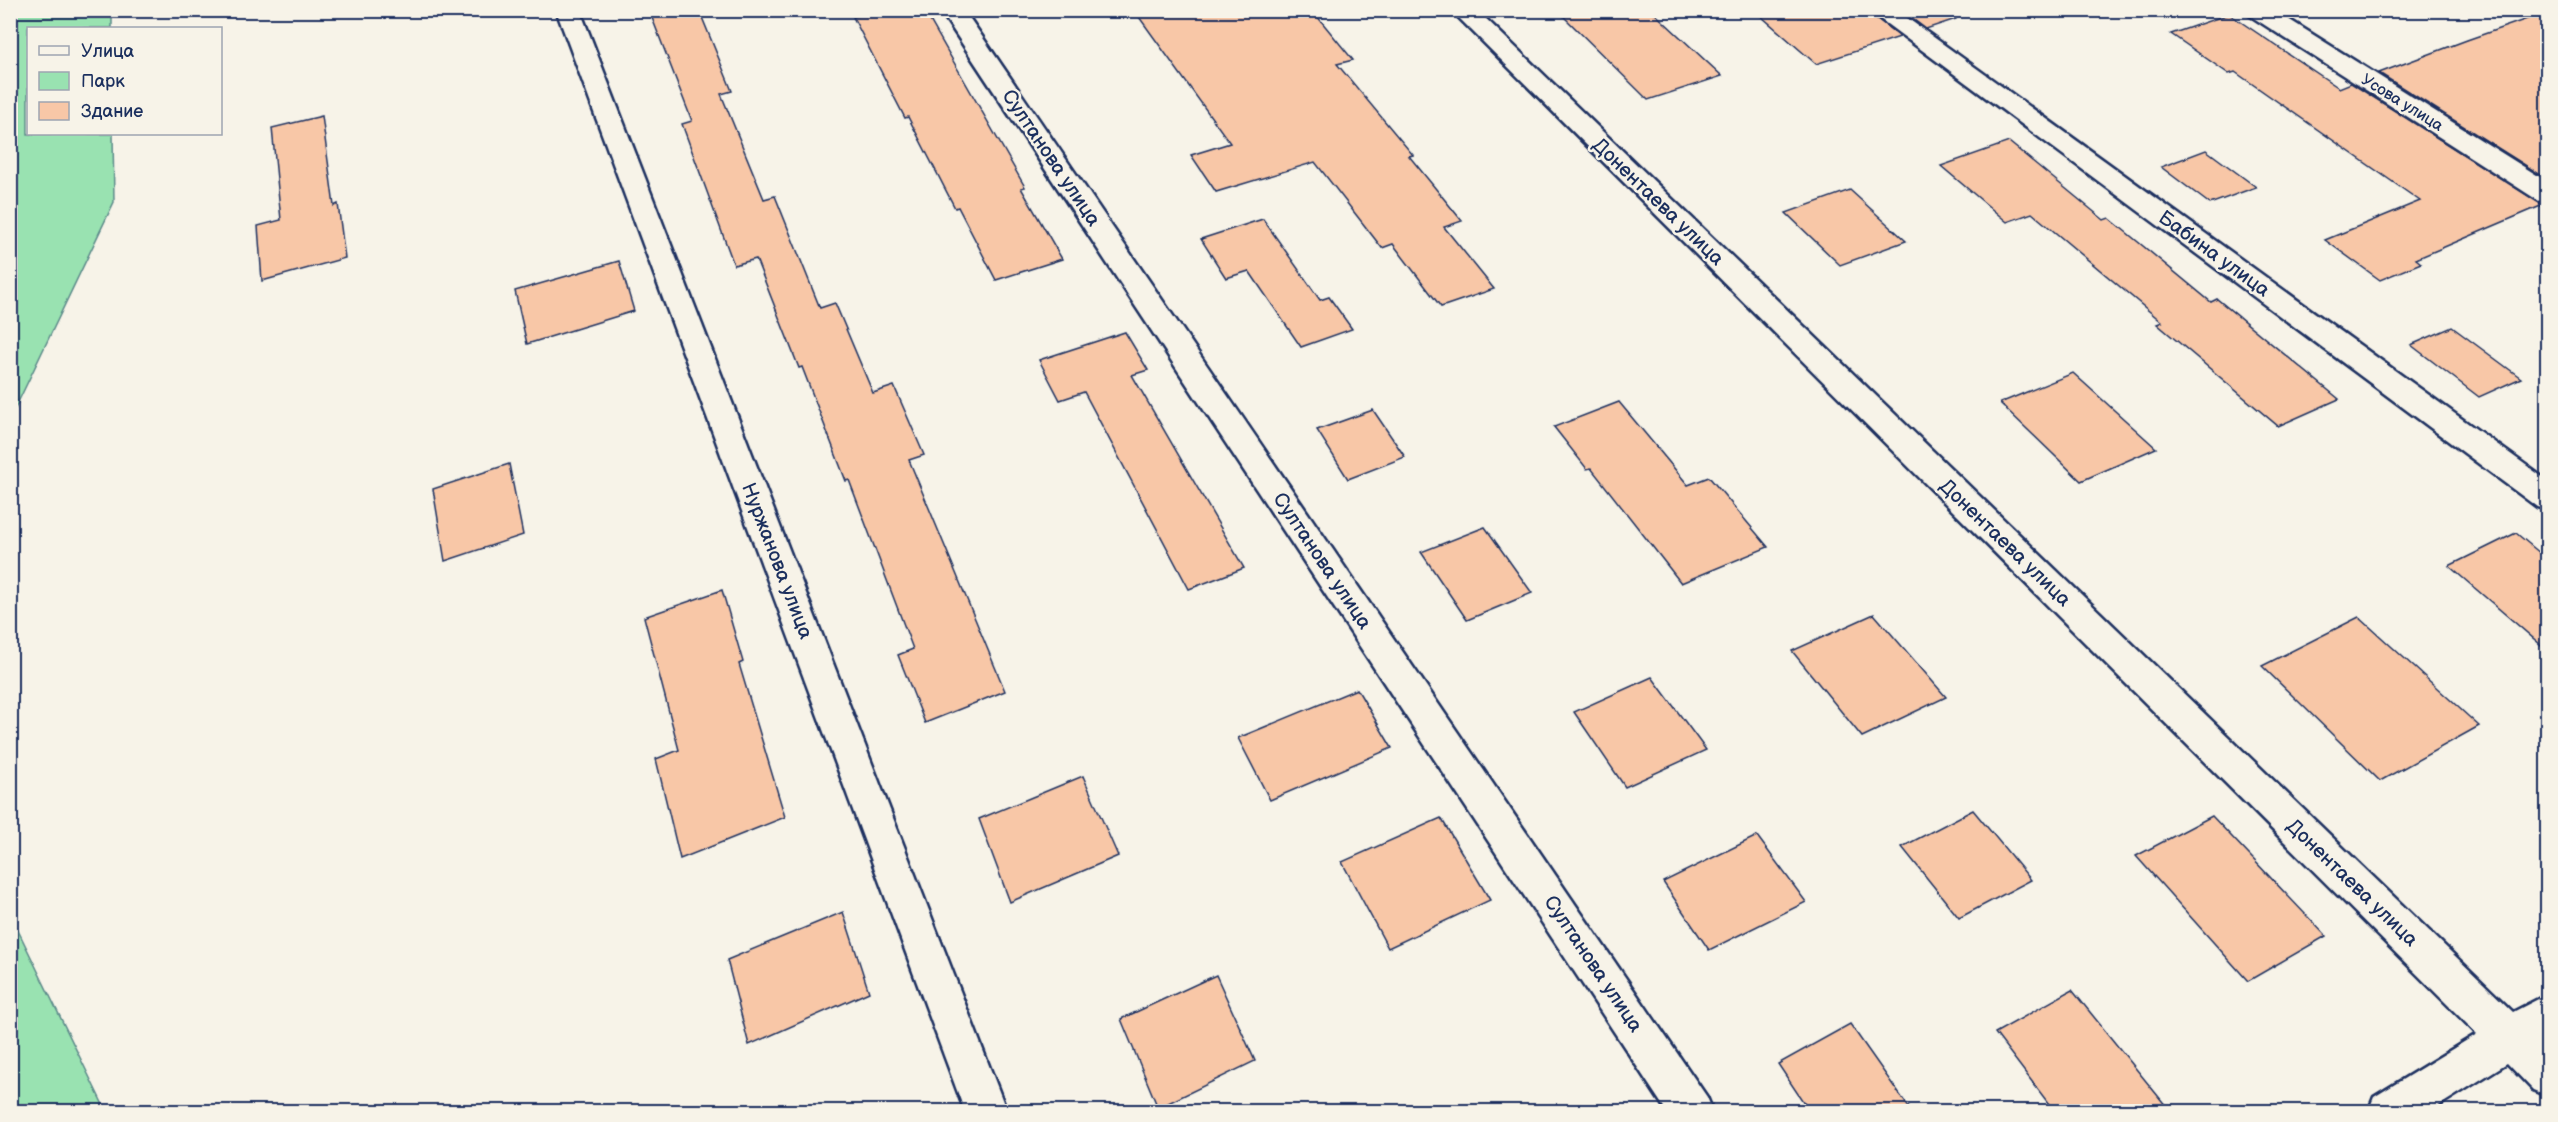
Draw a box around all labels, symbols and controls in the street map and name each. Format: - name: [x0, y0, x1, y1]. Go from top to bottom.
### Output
- legend: [27, 27, 222, 135]
- text: Улица: [81, 41, 135, 62]
- street label: Усова улица: [2357, 70, 2447, 136]
- text: Парк: [81, 71, 125, 92]
- street label: Султанова улица: [996, 85, 1106, 231]
- text: Здание: [81, 101, 143, 122]
- street label: Донентаева улица: [1587, 133, 1729, 271]
- street label: Бабина улица: [2154, 206, 2274, 303]
- street label: Донентаева улица: [1934, 474, 2076, 612]
- street label: Нуржанова улица: [736, 480, 818, 643]
- street label: Султанова улица: [1267, 488, 1377, 634]
- street label: Донентаева улица: [2281, 814, 2423, 952]
- street label: Султанова улица: [1538, 891, 1648, 1037]

